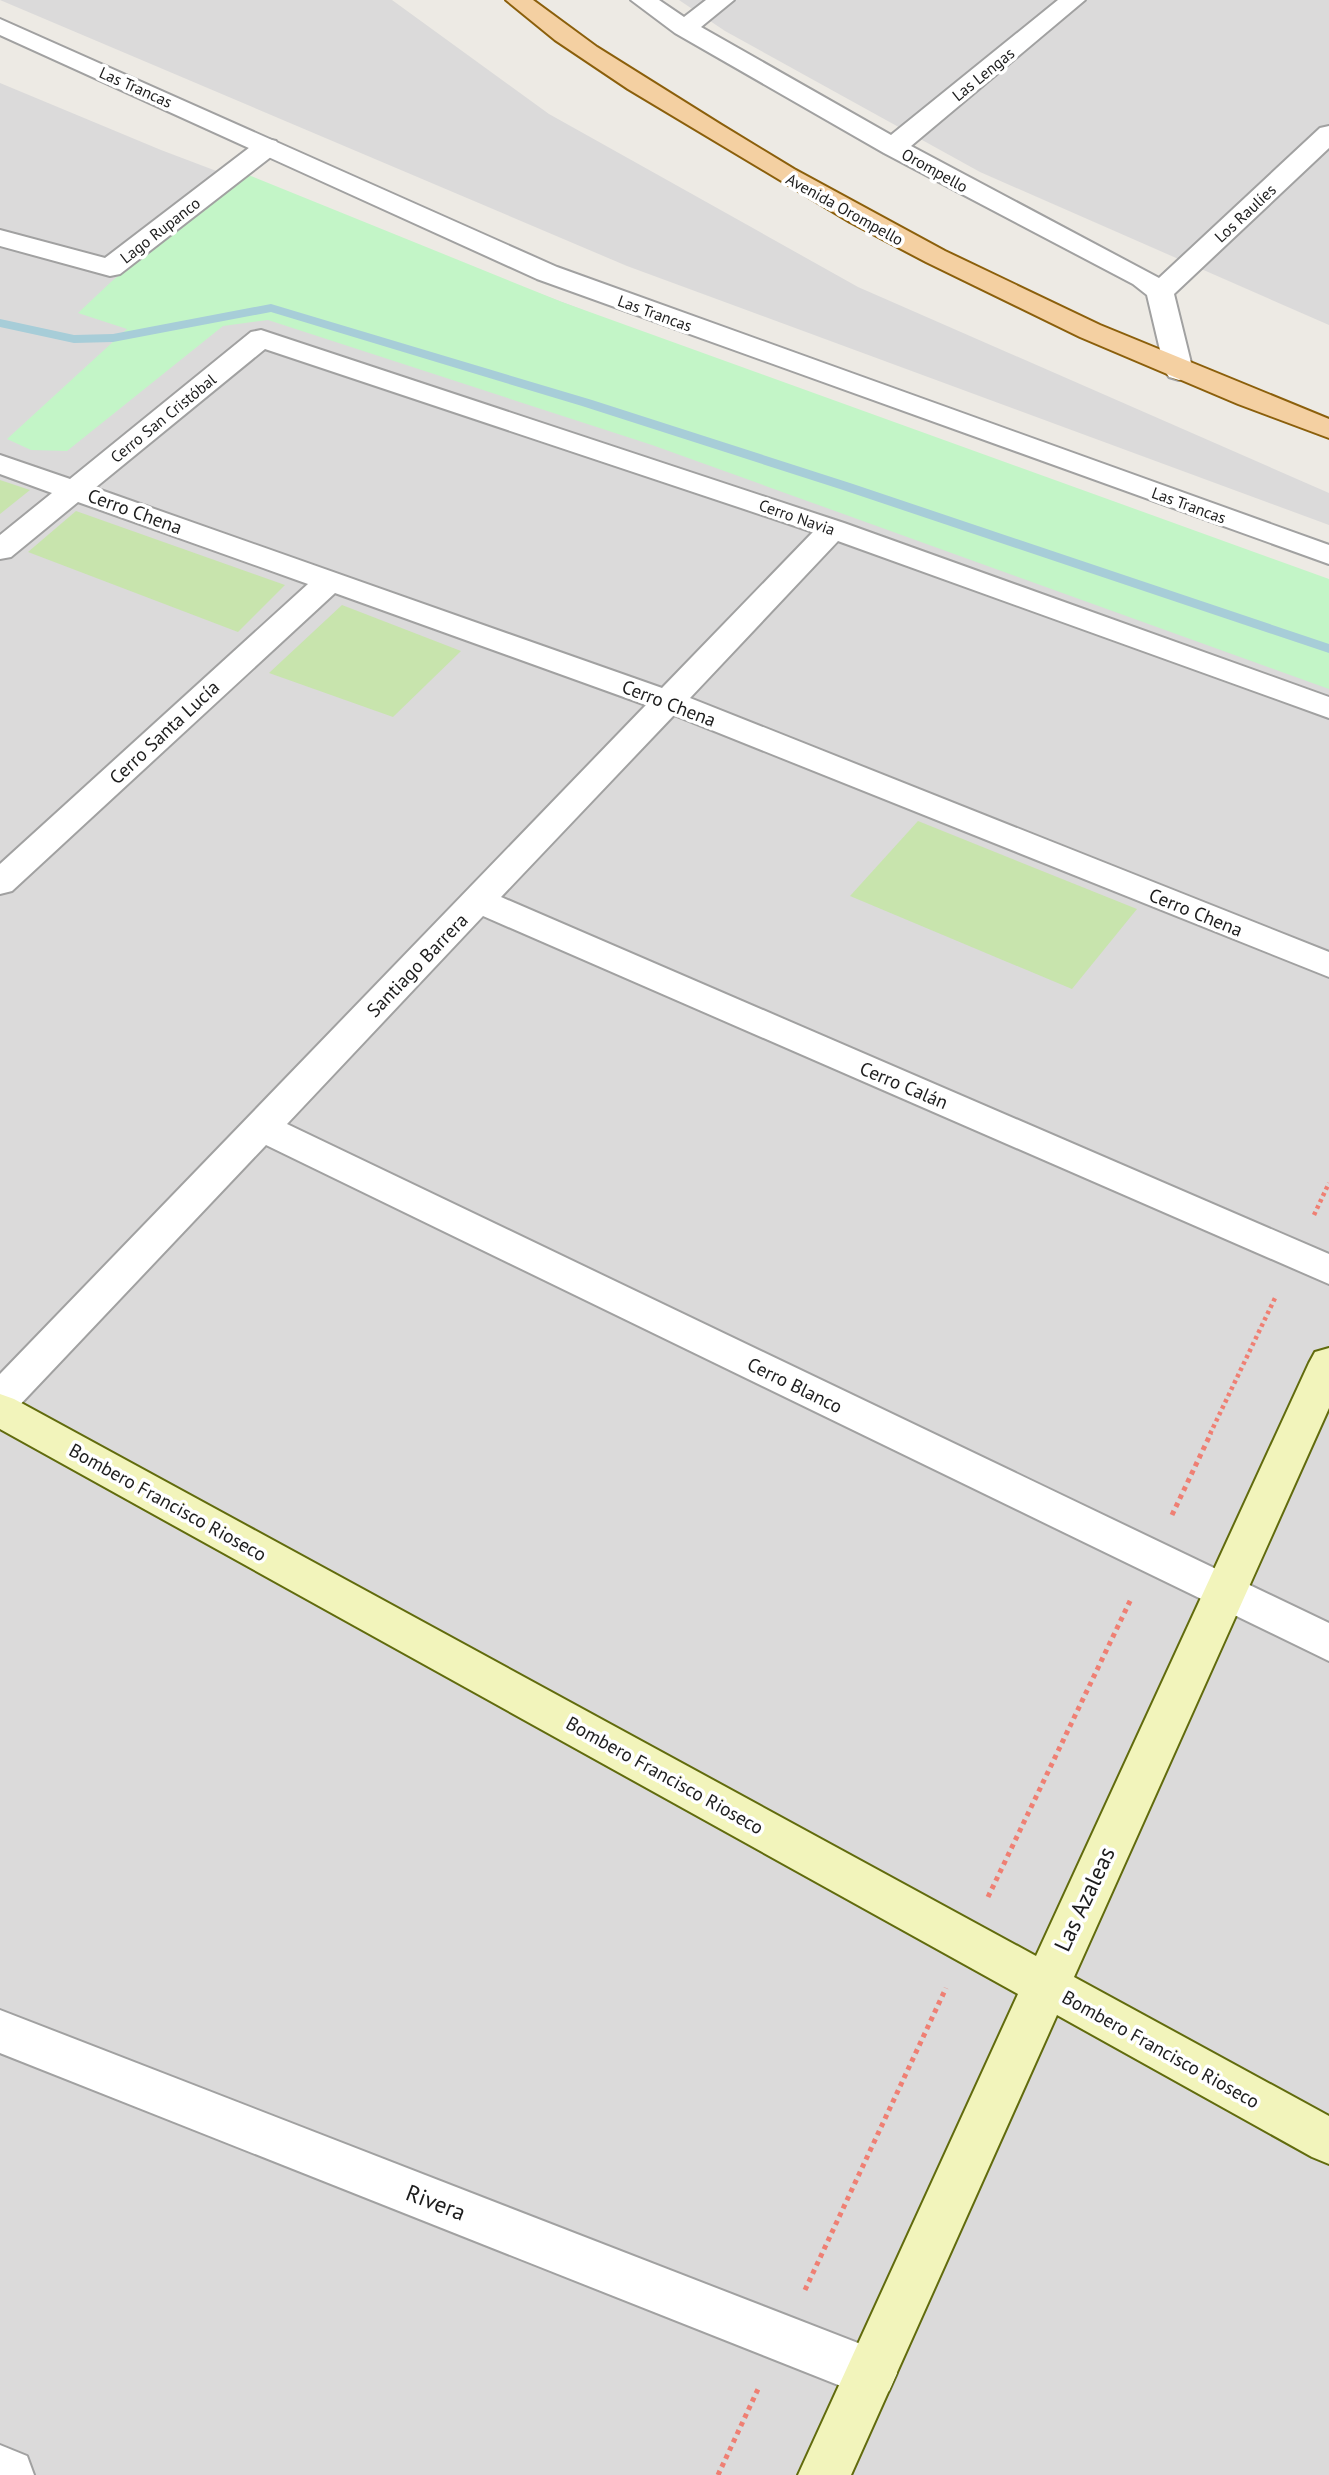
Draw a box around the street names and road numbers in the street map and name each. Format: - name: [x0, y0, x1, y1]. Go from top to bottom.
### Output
- street label: Las Lengas: [948, 43, 1018, 105]
- street label: Las Trancas: [96, 62, 176, 112]
- street label: Orompello: [898, 144, 972, 196]
- street label: Avenida Orompello: [783, 169, 907, 249]
- street label: Los Raulíes: [1210, 179, 1280, 246]
- street label: Lago Rupanco: [116, 193, 204, 267]
- street label: Las Trancas: [615, 290, 695, 336]
- street label: Cerro San Cristóbal: [106, 369, 220, 467]
- street label: Las Trancas: [1149, 482, 1229, 528]
- street label: Cerro Chena: [85, 483, 185, 539]
- street label: Cerro Navia: [756, 495, 838, 539]
- street label: Cerro Chena: [619, 674, 719, 732]
- street label: Cerro Santa Lucía: [104, 675, 224, 789]
- street label: Cerro Chena: [1146, 882, 1246, 942]
- street label: Santiago Barrera: [361, 908, 473, 1022]
- street label: Cerro Calán: [856, 1056, 952, 1114]
- street label: Cerro Blanco: [744, 1352, 846, 1418]
- street label: Bombero Francisco Rioseco: [65, 1438, 271, 1566]
- street label: Bombero Francisco Rioseco: [562, 1711, 768, 1839]
- street label: Las Azaleas: [1047, 1842, 1121, 1956]
- street label: Bombero Francisco Rioseco: [1058, 1985, 1264, 2113]
- street label: Rivera: [402, 2177, 470, 2227]

